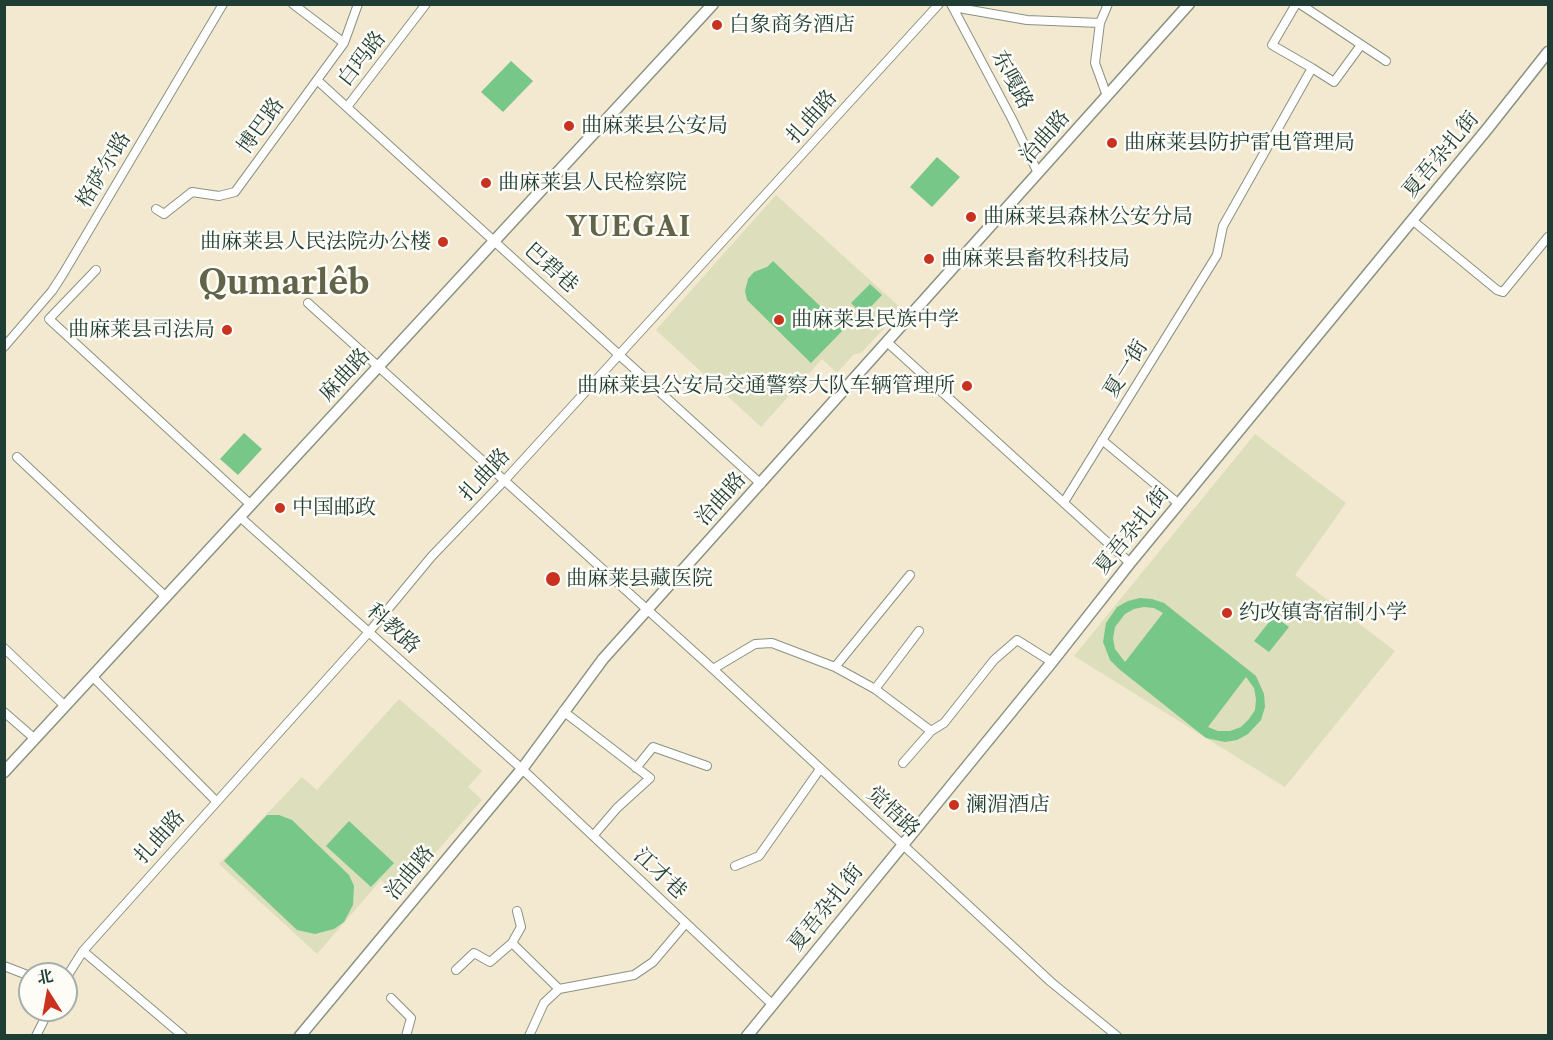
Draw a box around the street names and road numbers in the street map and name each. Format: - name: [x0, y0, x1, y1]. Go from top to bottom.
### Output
- street label: 白玛路: [333, 26, 391, 92]
- street label: 东嘎路: [986, 46, 1038, 114]
- street label: 扎曲路: [782, 85, 842, 149]
- street label: 博巴路: [232, 93, 290, 159]
- street label: 治曲路: [1015, 105, 1075, 169]
- street label: 夏吾杂扎街: [1398, 107, 1484, 203]
- street label: 格萨尔路: [72, 128, 136, 212]
- street label: 巴碧巷: [519, 238, 583, 298]
- street label: 夏一街: [1099, 336, 1153, 402]
- street label: 麻曲路: [314, 343, 376, 407]
- street label: 扎曲路: [454, 443, 516, 507]
- street label: 治曲路: [691, 467, 751, 531]
- street label: 夏吾杂扎街: [1089, 482, 1175, 580]
- street label: 科教路: [361, 599, 425, 659]
- street label: 觉悟路: [861, 781, 925, 843]
- street label: 扎曲路: [130, 805, 190, 869]
- street label: 治曲路: [380, 841, 440, 905]
- street label: 江才巷: [628, 843, 692, 905]
- street label: 夏吾杂扎街: [783, 859, 869, 957]

